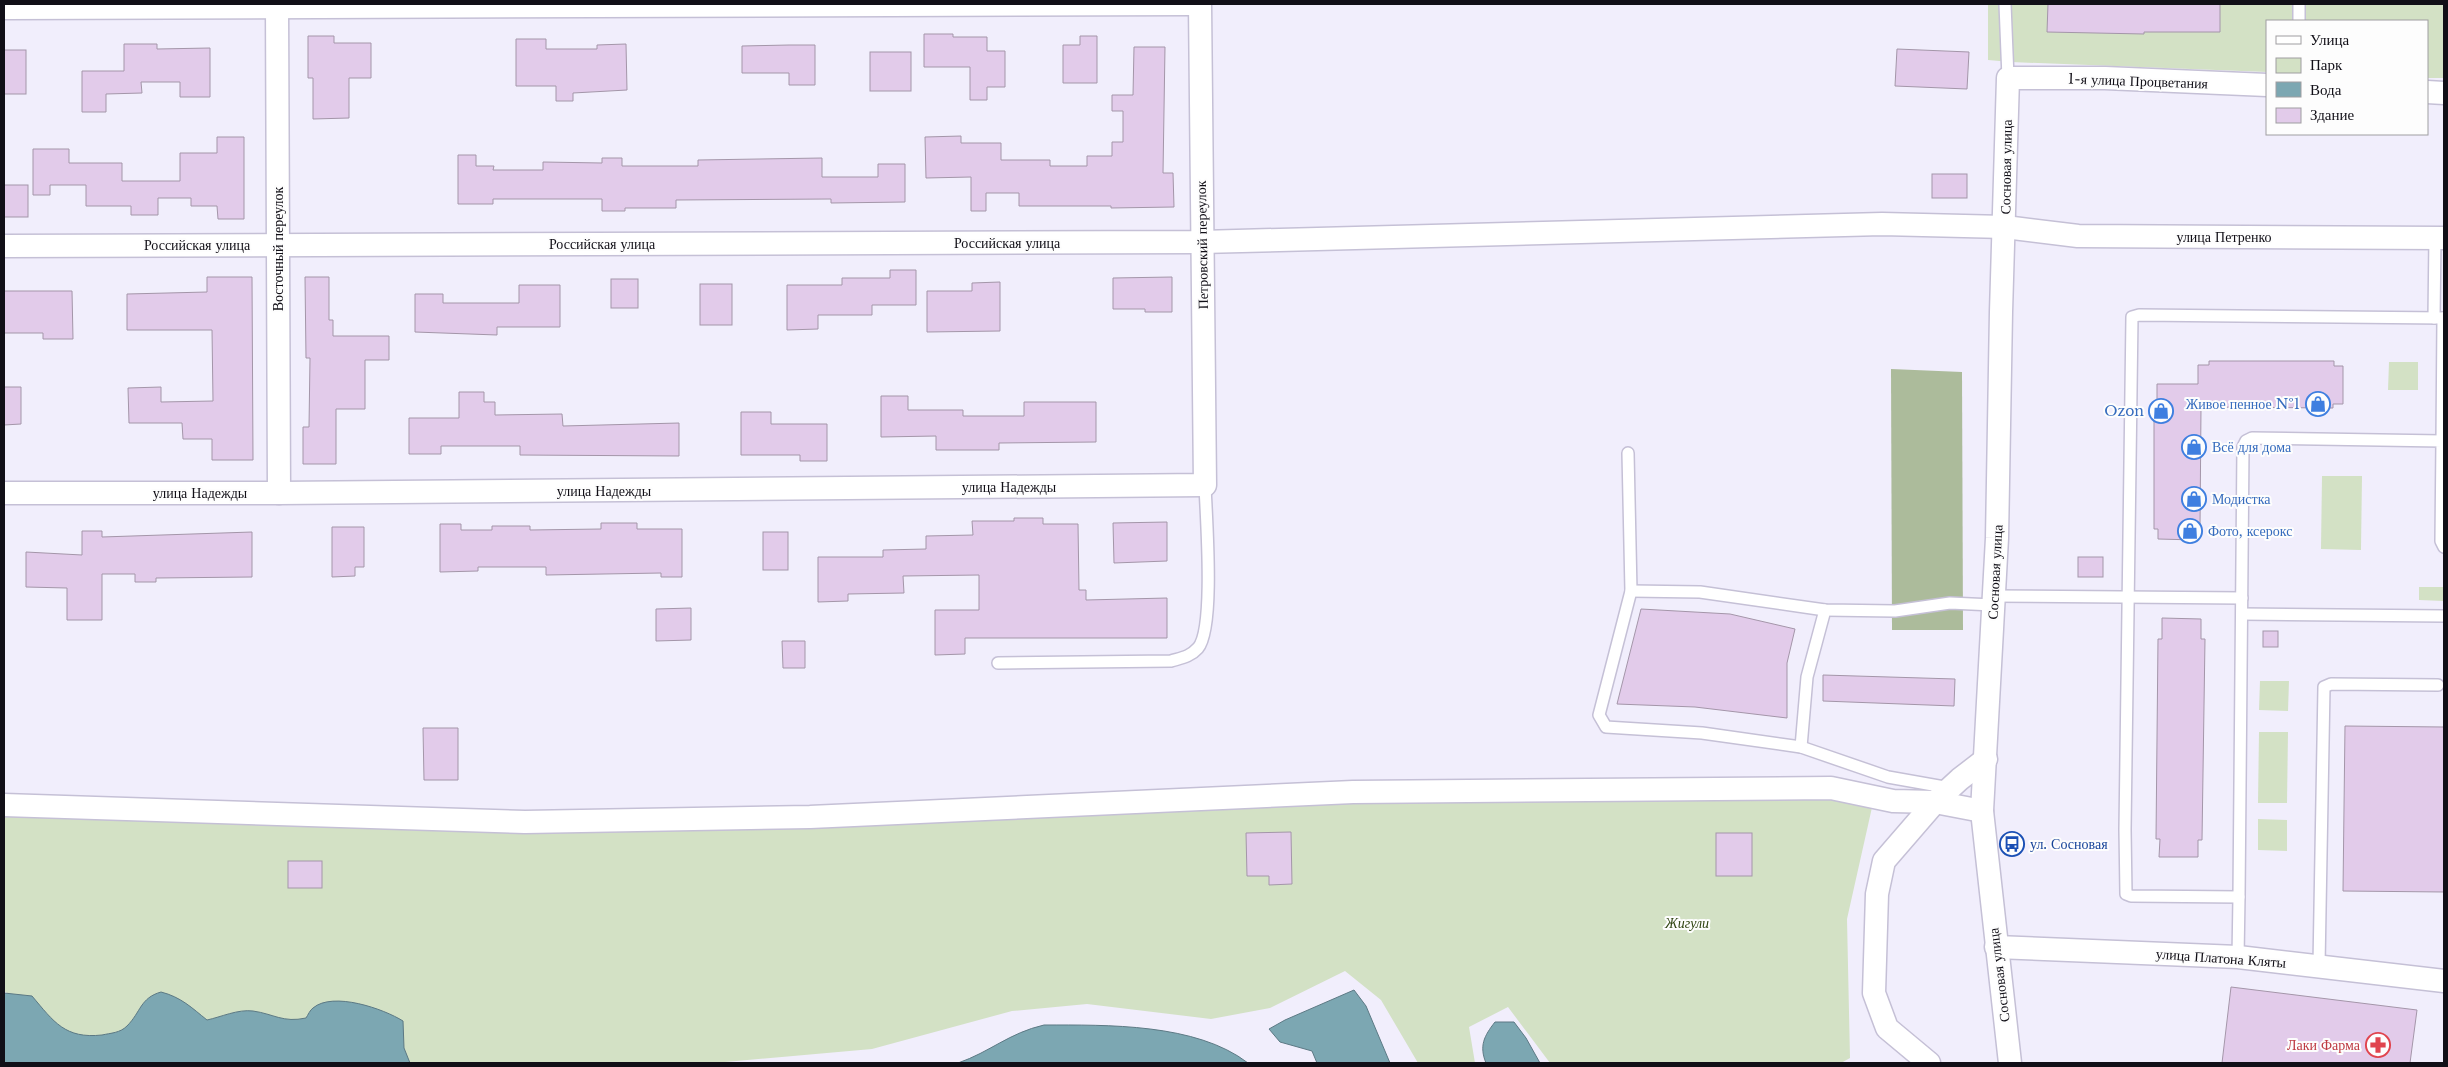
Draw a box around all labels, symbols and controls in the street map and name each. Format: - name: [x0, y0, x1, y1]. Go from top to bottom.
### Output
- legend: [2266, 20, 2428, 135]
- text: Улица: [2310, 30, 2349, 49]
- text: Парк: [2310, 55, 2343, 74]
- street label: 1-я улица Процветания: [2068, 70, 2209, 92]
- text: Вода: [2310, 80, 2342, 99]
- text: Здание: [2310, 105, 2354, 124]
- street label: Сосновая улица: [1996, 119, 2016, 215]
- street label: Петровский переулок: [1192, 180, 1212, 310]
- street label: Восточный переулок: [269, 186, 287, 311]
- street label: улица Петренко: [2177, 228, 2272, 246]
- street label: Российская улица: [954, 234, 1061, 252]
- street label: Российская улица: [549, 235, 656, 253]
- street label: Российская улица: [144, 236, 251, 254]
- shop icon: Живое пенное №1: [2305, 391, 2331, 417]
- place label: Живое пенное №1: [2186, 395, 2300, 413]
- shop icon: Ozon: [2148, 398, 2174, 424]
- place label: Ozon: [2104, 402, 2144, 420]
- shop icon: Всё для дома: [2181, 434, 2207, 460]
- place label: Всё для дома: [2212, 438, 2292, 456]
- street label: улица Надежды: [962, 478, 1057, 496]
- street label: улица Надежды: [557, 482, 652, 500]
- street label: улица Надежды: [153, 484, 248, 502]
- shop icon: Модистка: [2181, 486, 2207, 512]
- place label: Модистка: [2212, 490, 2271, 508]
- shop icon: Фото, ксерокс: [2177, 518, 2203, 544]
- place label: Фото, ксерокс: [2208, 522, 2292, 540]
- street label: Сосновая улица: [1984, 523, 2007, 620]
- bus stop icon: ул. Сосновая: [1999, 831, 2025, 857]
- place label: ул. Сосновая: [2030, 835, 2108, 853]
- park label: Жигули: [1664, 914, 1709, 932]
- street label: Сосновая улица: [1984, 926, 2014, 1023]
- street label: улица Платона Кляты: [2155, 944, 2287, 972]
- pharmacy icon: Лаки Фарма: [2365, 1032, 2391, 1058]
- place label: Лаки Фарма: [2287, 1036, 2361, 1054]

